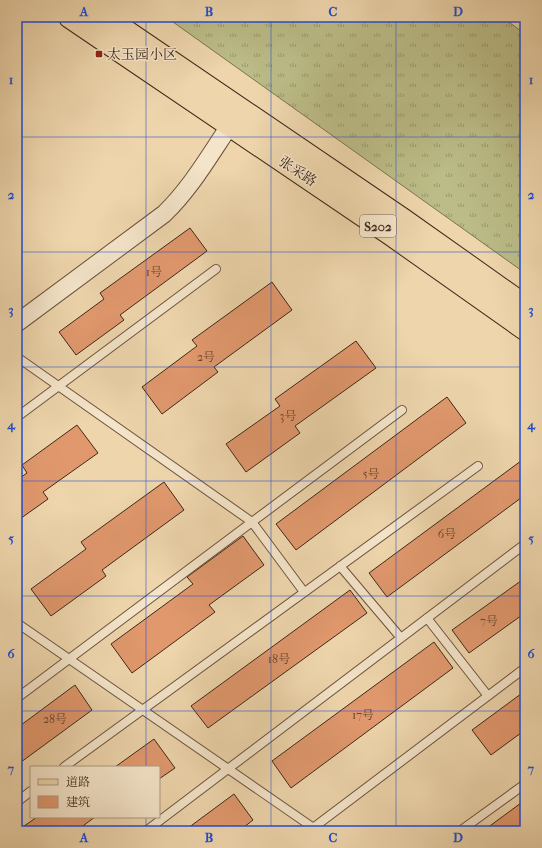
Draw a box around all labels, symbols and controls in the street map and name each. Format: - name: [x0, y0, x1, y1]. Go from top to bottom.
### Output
- text: A: [79, 4, 89, 19]
- text: B: [205, 4, 214, 19]
- text: C: [329, 4, 338, 19]
- text: D: [453, 4, 463, 19]
- place label: 太玉园小区: [107, 46, 177, 63]
- marker: 太玉园小区: [94, 49, 104, 59]
- text: 1: [9, 72, 14, 87]
- text: 1: [529, 72, 534, 87]
- street label: 张采路: [276, 153, 320, 190]
- text: 2: [8, 187, 15, 202]
- text: 2: [528, 187, 535, 202]
- road number: S202: [360, 215, 396, 237]
- house number: 1号: [146, 265, 162, 279]
- text: 3: [8, 302, 14, 318]
- text: 3: [528, 302, 534, 318]
- house number: 2号: [197, 350, 215, 364]
- house number: 3号: [280, 409, 296, 423]
- text: 4: [6, 417, 16, 433]
- text: 4: [526, 417, 536, 433]
- house number: 5号: [362, 467, 380, 481]
- house number: 6号: [438, 527, 456, 541]
- text: 5: [8, 531, 14, 546]
- text: 5: [528, 531, 534, 546]
- house number: 7号: [480, 614, 498, 628]
- text: 6: [7, 646, 15, 661]
- text: 6: [527, 646, 535, 661]
- house number: 18号: [268, 652, 290, 666]
- house number: 17号: [352, 708, 374, 722]
- house number: 28号: [43, 712, 67, 726]
- text: 7: [7, 761, 15, 776]
- text: 7: [527, 761, 535, 776]
- legend: [30, 766, 160, 818]
- text: 道路: [66, 775, 90, 789]
- text: 建筑: [66, 795, 90, 809]
- text: A: [79, 830, 89, 845]
- text: B: [205, 830, 214, 845]
- text: C: [329, 830, 338, 845]
- text: D: [453, 830, 463, 845]

